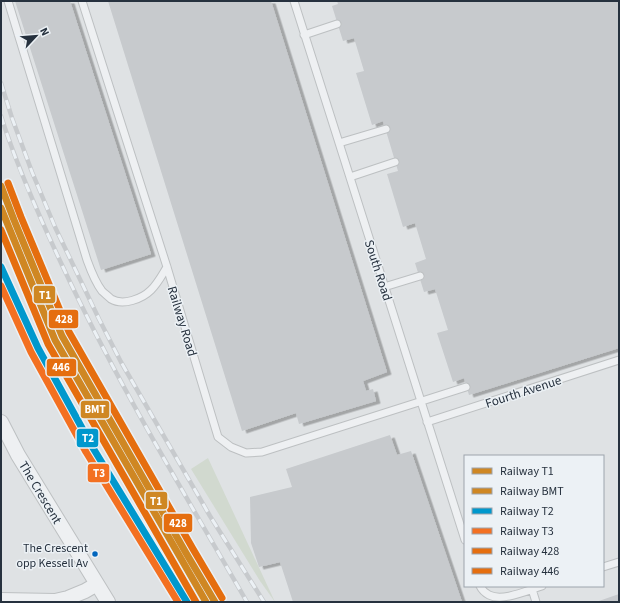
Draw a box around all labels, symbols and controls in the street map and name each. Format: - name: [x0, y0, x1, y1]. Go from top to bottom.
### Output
- north arrow: [16, 16, 56, 56]
- text: N: [36, 25, 53, 38]
- street label: South Road: [360, 238, 396, 303]
- street label: Railway Road: [163, 284, 201, 359]
- line badge: T1: [33, 285, 56, 304]
- text: T1: [39, 288, 51, 303]
- line badge: 428: [48, 309, 79, 329]
- text: 428: [55, 312, 73, 327]
- line badge: 446: [46, 358, 77, 377]
- text: 446: [52, 360, 70, 375]
- street label: Fourth Avenue: [483, 371, 564, 413]
- line badge: BMT: [80, 400, 110, 419]
- text: BMT: [84, 402, 106, 417]
- line badge: T2: [76, 428, 99, 448]
- text: T2: [82, 431, 94, 446]
- legend: [464, 455, 604, 587]
- street label: The Crescent: [14, 458, 66, 528]
- line badge: T3: [87, 463, 110, 483]
- text: Railway T1: [500, 463, 554, 480]
- text: T3: [93, 466, 105, 481]
- text: Railway BMT: [500, 483, 564, 500]
- line badge: T1: [145, 491, 168, 510]
- text: T1: [150, 494, 162, 509]
- text: Railway T2: [500, 503, 554, 520]
- line badge: 428: [163, 513, 193, 533]
- text: 428: [169, 516, 187, 531]
- text: Railway T3: [500, 523, 554, 540]
- place label: The Crescent opp Kessell Av: [16, 540, 88, 572]
- text: Railway 428: [500, 543, 559, 560]
- marker: The Crescent opp Kessell Av: [90, 549, 100, 559]
- text: Railway 446: [500, 563, 559, 580]

